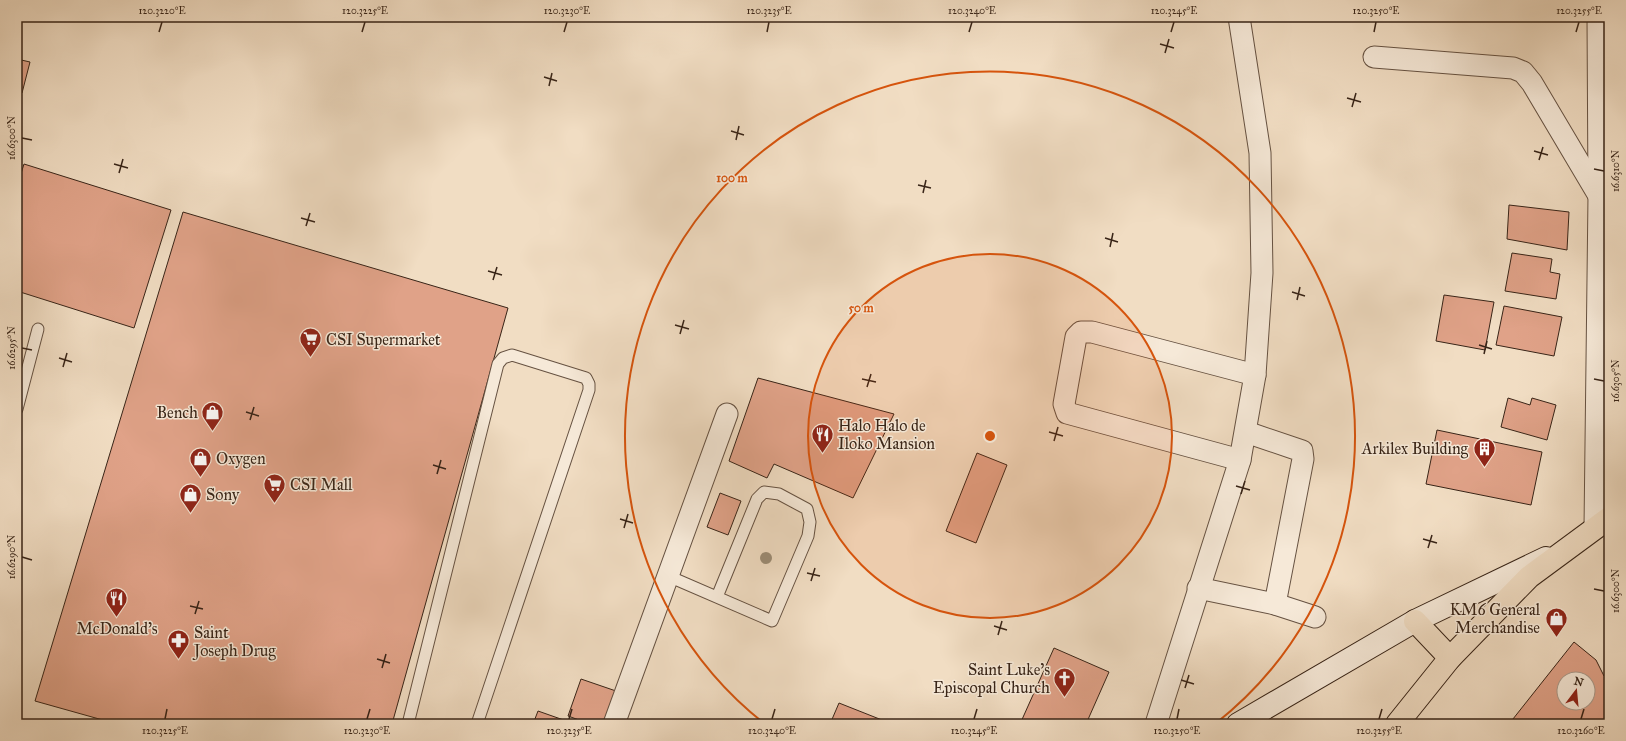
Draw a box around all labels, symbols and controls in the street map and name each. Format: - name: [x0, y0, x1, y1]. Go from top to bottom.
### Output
- text: 120.3220°E: [138, 5, 186, 17]
- text: 120.3225°E: [342, 5, 388, 17]
- text: 120.3230°E: [544, 5, 590, 17]
- text: 120.3235°E: [746, 5, 792, 17]
- text: 120.3240°E: [948, 5, 996, 17]
- text: 120.3245°E: [1151, 5, 1197, 17]
- text: 120.3250°E: [1353, 5, 1399, 17]
- text: 120.3255°E: [1556, 5, 1602, 17]
- text: 16.6300°N: [6, 115, 18, 160]
- text: 16.6310°N: [1610, 149, 1622, 192]
- text: 100 m: [716, 171, 749, 185]
- text: 50 m: [848, 301, 875, 315]
- text: 16.6295°N: [6, 326, 18, 370]
- supermarket icon: CSI Supermarket: [298, 326, 324, 359]
- place label: CSI Supermarket: [326, 330, 441, 349]
- text: 16.6305°N: [1610, 359, 1622, 402]
- shop icon: Bench: [200, 399, 226, 432]
- place label: Bench: [156, 403, 198, 422]
- place label: Halo Halo de Iloko Mansion: [838, 416, 935, 453]
- restaurant icon: Halo Halo de Iloko Mansion: [810, 421, 836, 454]
- centre of rings: [983, 429, 997, 443]
- building icon: Arkilex Building: [1471, 435, 1497, 468]
- place label: Arkilex Building: [1361, 439, 1469, 459]
- shop icon: Oxygen: [187, 445, 213, 478]
- place label: Oxygen: [216, 449, 266, 469]
- supermarket icon: CSI Mall: [261, 471, 287, 504]
- place label: CSI Mall: [290, 475, 353, 494]
- shop icon: Sony: [178, 481, 204, 514]
- place label: Sony: [206, 485, 240, 504]
- text: 16.6290°N: [6, 534, 18, 579]
- text: 16.6300°N: [1610, 568, 1622, 613]
- restaurant icon: McDonald's: [104, 585, 130, 618]
- place label: KM6 General Merchandise: [1450, 600, 1541, 637]
- shop icon: KM6 General Merchandise: [1543, 605, 1569, 638]
- place label: McDonald's: [76, 619, 158, 638]
- place label: Saint Joseph Drug: [192, 623, 276, 661]
- pharmacy icon: Saint Joseph Drug: [165, 628, 191, 661]
- place label: Saint Luke's Episcopal Church: [933, 660, 1050, 697]
- church icon: Saint Luke's Episcopal Church: [1052, 665, 1078, 698]
- north arrow: [1556, 671, 1596, 711]
- text: N: [1572, 674, 1586, 690]
- text: 120.3225°E: [142, 725, 188, 737]
- text: 120.3230°E: [344, 725, 390, 737]
- text: 120.3235°E: [546, 725, 592, 737]
- text: 120.3240°E: [748, 725, 796, 737]
- text: 120.3245°E: [951, 725, 997, 737]
- text: 120.3250°E: [1154, 725, 1200, 737]
- text: 120.3255°E: [1356, 725, 1402, 737]
- text: 120.3260°E: [1557, 725, 1605, 737]

